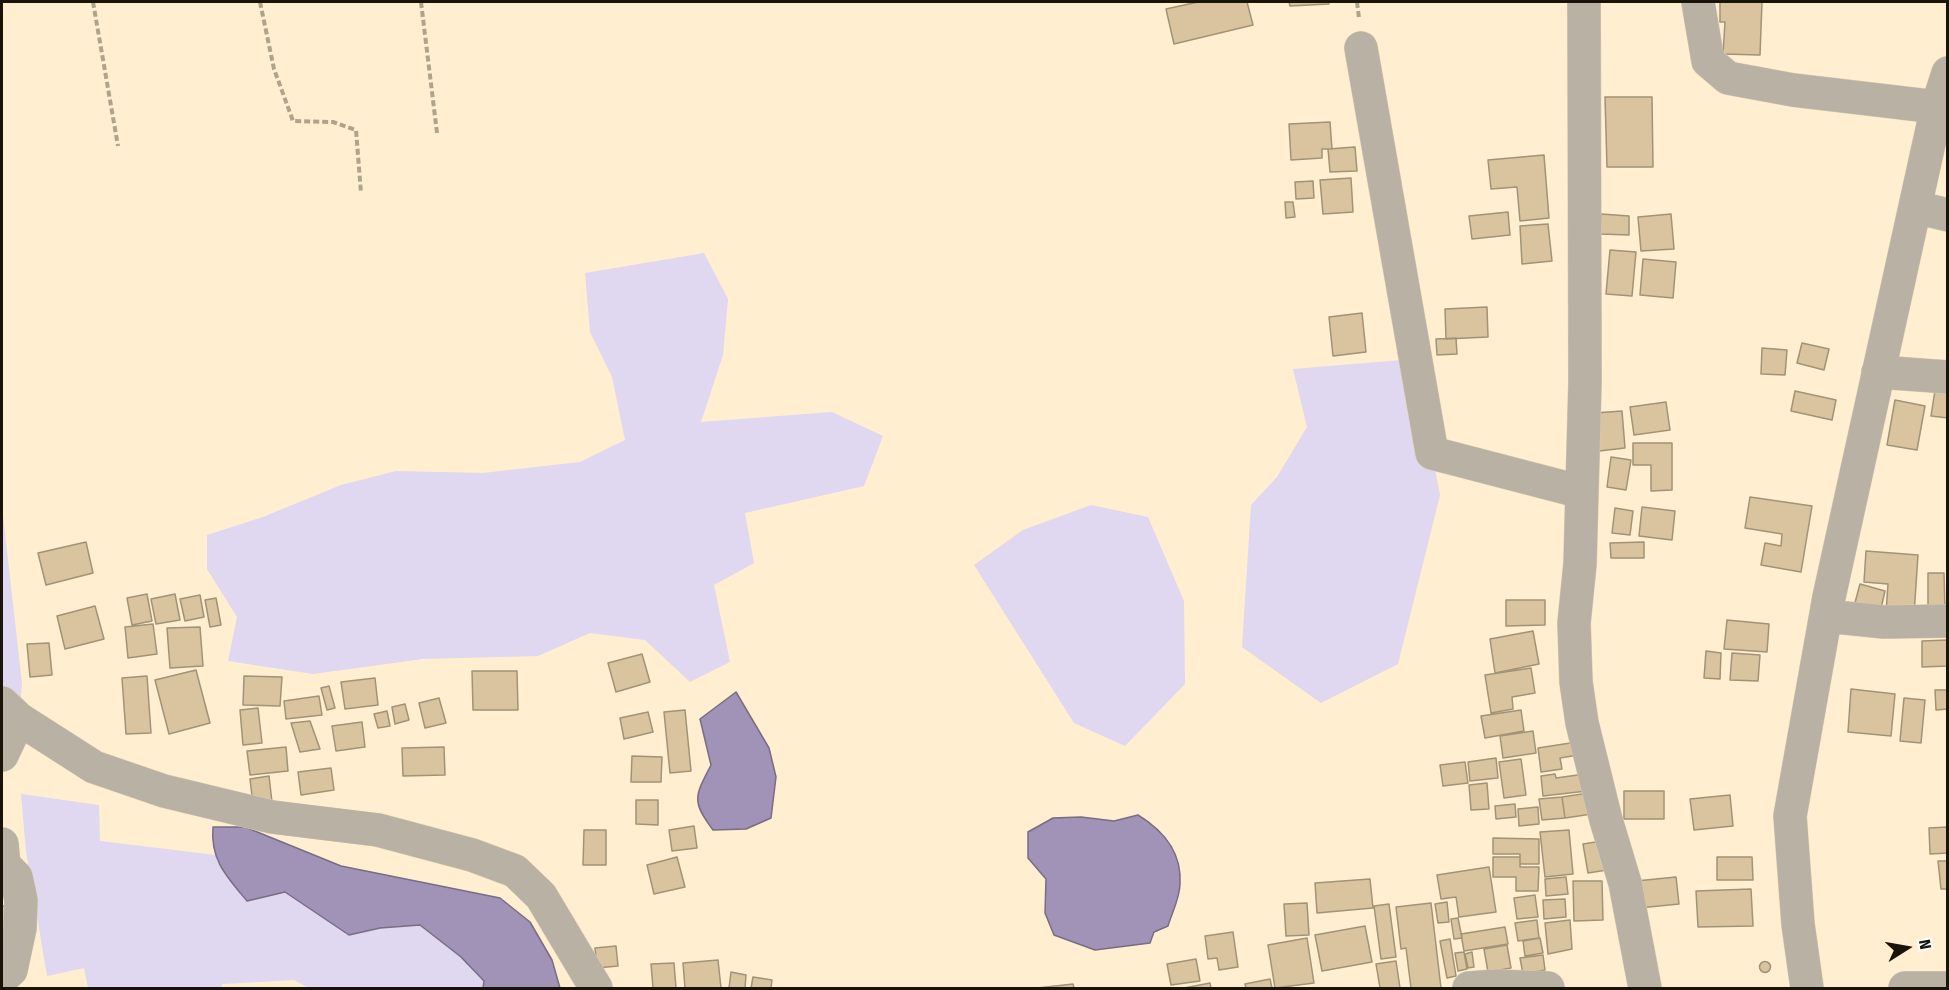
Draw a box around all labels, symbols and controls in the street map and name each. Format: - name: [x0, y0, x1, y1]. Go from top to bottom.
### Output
- north arrow: [1877, 918, 1937, 978]
- text: N: [1915, 938, 1935, 951]

